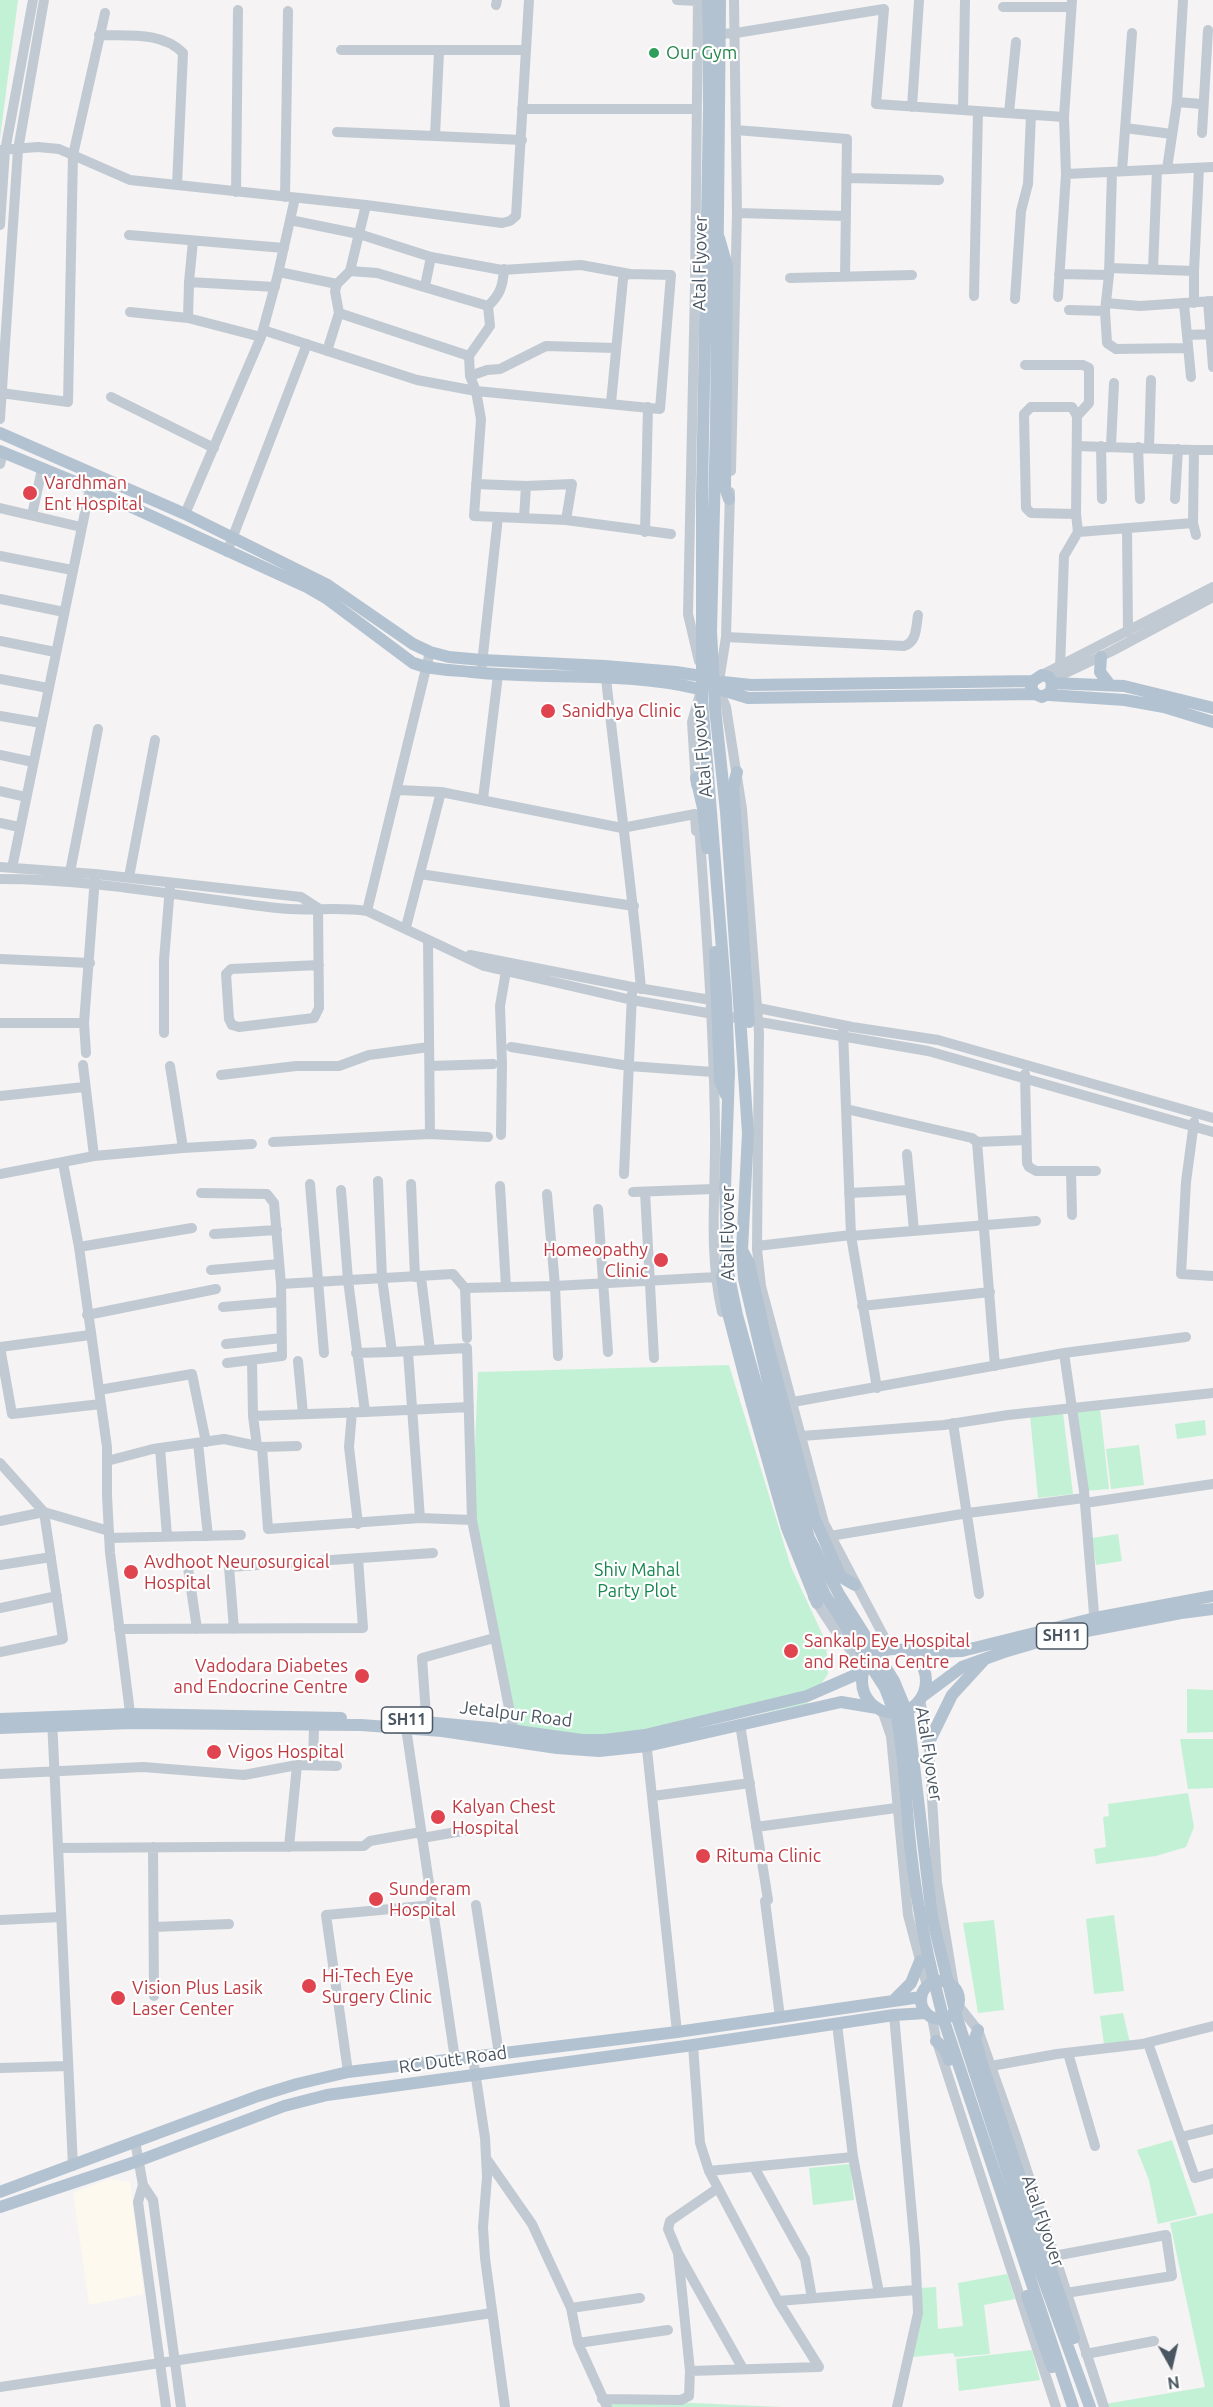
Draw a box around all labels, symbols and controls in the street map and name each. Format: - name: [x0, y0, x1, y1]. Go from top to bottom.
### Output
- place label: Our Gym: [666, 42, 737, 64]
- marker: Our Gym: [647, 46, 661, 60]
- street label: Atal Flyover: [688, 215, 712, 311]
- place label: Vardhman Ent Hospital: [44, 472, 142, 514]
- marker: Vardhman Ent Hospital: [21, 484, 39, 502]
- place label: Sanidhya Clinic: [562, 700, 681, 722]
- street label: Atal Flyover: [687, 701, 717, 799]
- marker: Sanidhya Clinic: [539, 702, 557, 720]
- street label: Atal Flyover: [717, 1185, 739, 1281]
- place label: Homeopathy Clinic: [543, 1239, 648, 1282]
- marker: Homeopathy Clinic: [652, 1251, 670, 1269]
- place label: Avdhoot Neurosurgical Hospital: [144, 1551, 330, 1594]
- park label: Shiv Mahal Party Plot: [594, 1559, 680, 1602]
- marker: Avdhoot Neurosurgical Hospital: [122, 1563, 140, 1581]
- road number: SH11: [1036, 1623, 1088, 1649]
- place label: Sankalp Eye Hospital and Retina Centre: [804, 1630, 970, 1672]
- marker: Sankalp Eye Hospital and Retina Centre: [782, 1642, 800, 1660]
- place label: Vadodara Diabetes and Endocrine Centre: [173, 1655, 348, 1698]
- marker: Vadodara Diabetes and Endocrine Centre: [353, 1667, 371, 1685]
- street label: Jetalpur Road: [459, 1696, 573, 1732]
- street label: Atal Flyover: [911, 1705, 947, 1803]
- road number: SH11: [382, 1707, 432, 1733]
- place label: Vigos Hospital: [228, 1741, 344, 1763]
- marker: Vigos Hospital: [205, 1743, 223, 1761]
- place label: Kalyan Chest Hospital: [452, 1796, 555, 1838]
- marker: Kalyan Chest Hospital: [429, 1808, 447, 1826]
- place label: Rituma Clinic: [716, 1845, 821, 1867]
- marker: Rituma Clinic: [694, 1847, 712, 1865]
- place label: Sunderam Hospital: [389, 1878, 471, 1920]
- marker: Sunderam Hospital: [367, 1890, 385, 1908]
- place label: Hi-Tech Eye Surgery Clinic: [322, 1965, 432, 2008]
- place label: Vision Plus Lasik Laser Center: [132, 1977, 263, 2020]
- marker: Hi-Tech Eye Surgery Clinic: [300, 1977, 318, 1995]
- marker: Vision Plus Lasik Laser Center: [109, 1989, 127, 2007]
- street label: RC Dutt Road: [398, 2042, 508, 2078]
- street label: Atal Flyover: [1017, 2172, 1069, 2270]
- north arrow: [1141, 2335, 1201, 2395]
- text: N: [1166, 2373, 1181, 2393]

